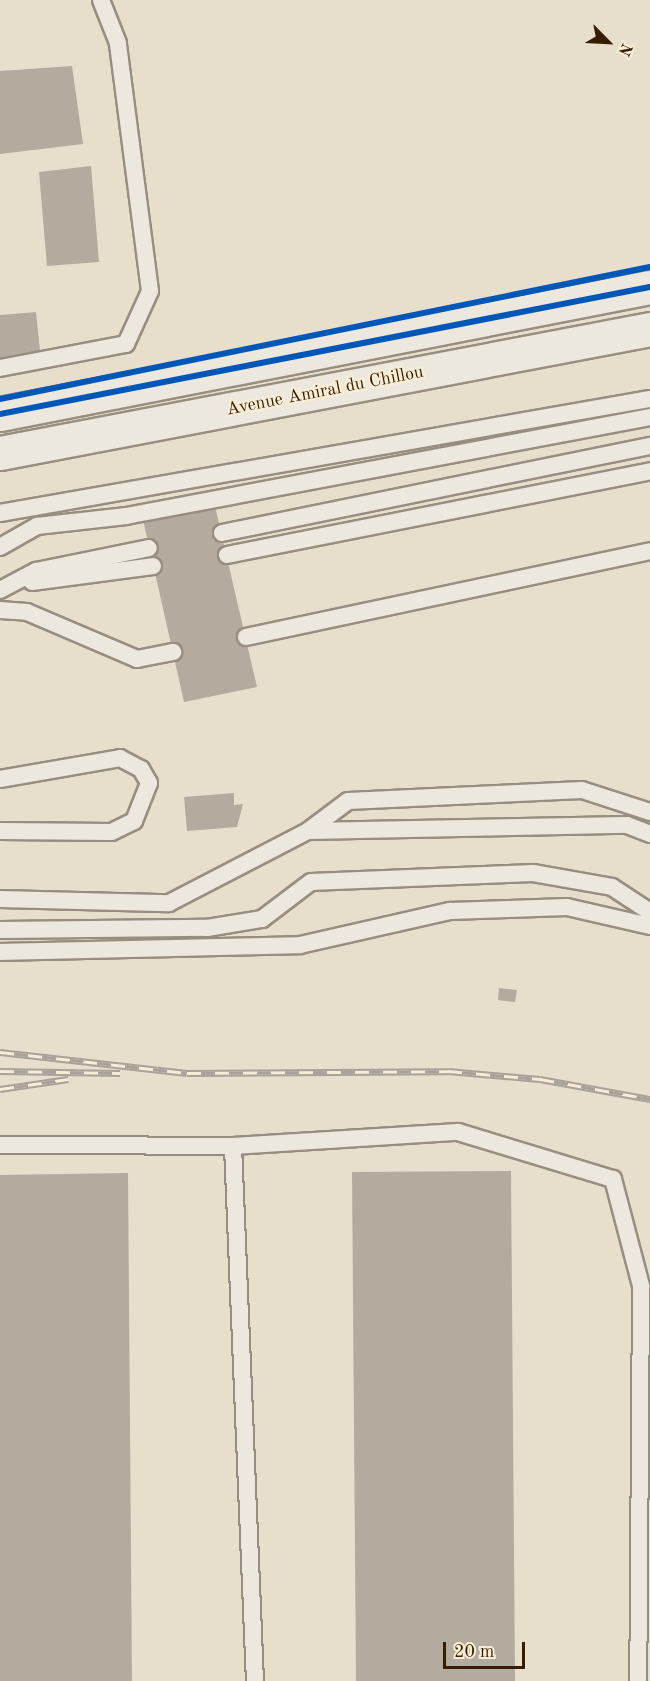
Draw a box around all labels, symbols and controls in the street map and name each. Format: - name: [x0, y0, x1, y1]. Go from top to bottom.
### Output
- north arrow: [578, 12, 638, 72]
- text: N: [615, 40, 634, 58]
- street label: Avenue Amiral du Chillou: [225, 361, 425, 421]
- scale bar: [446, 1630, 528, 1668]
- text: 20 m: [454, 1643, 494, 1661]

